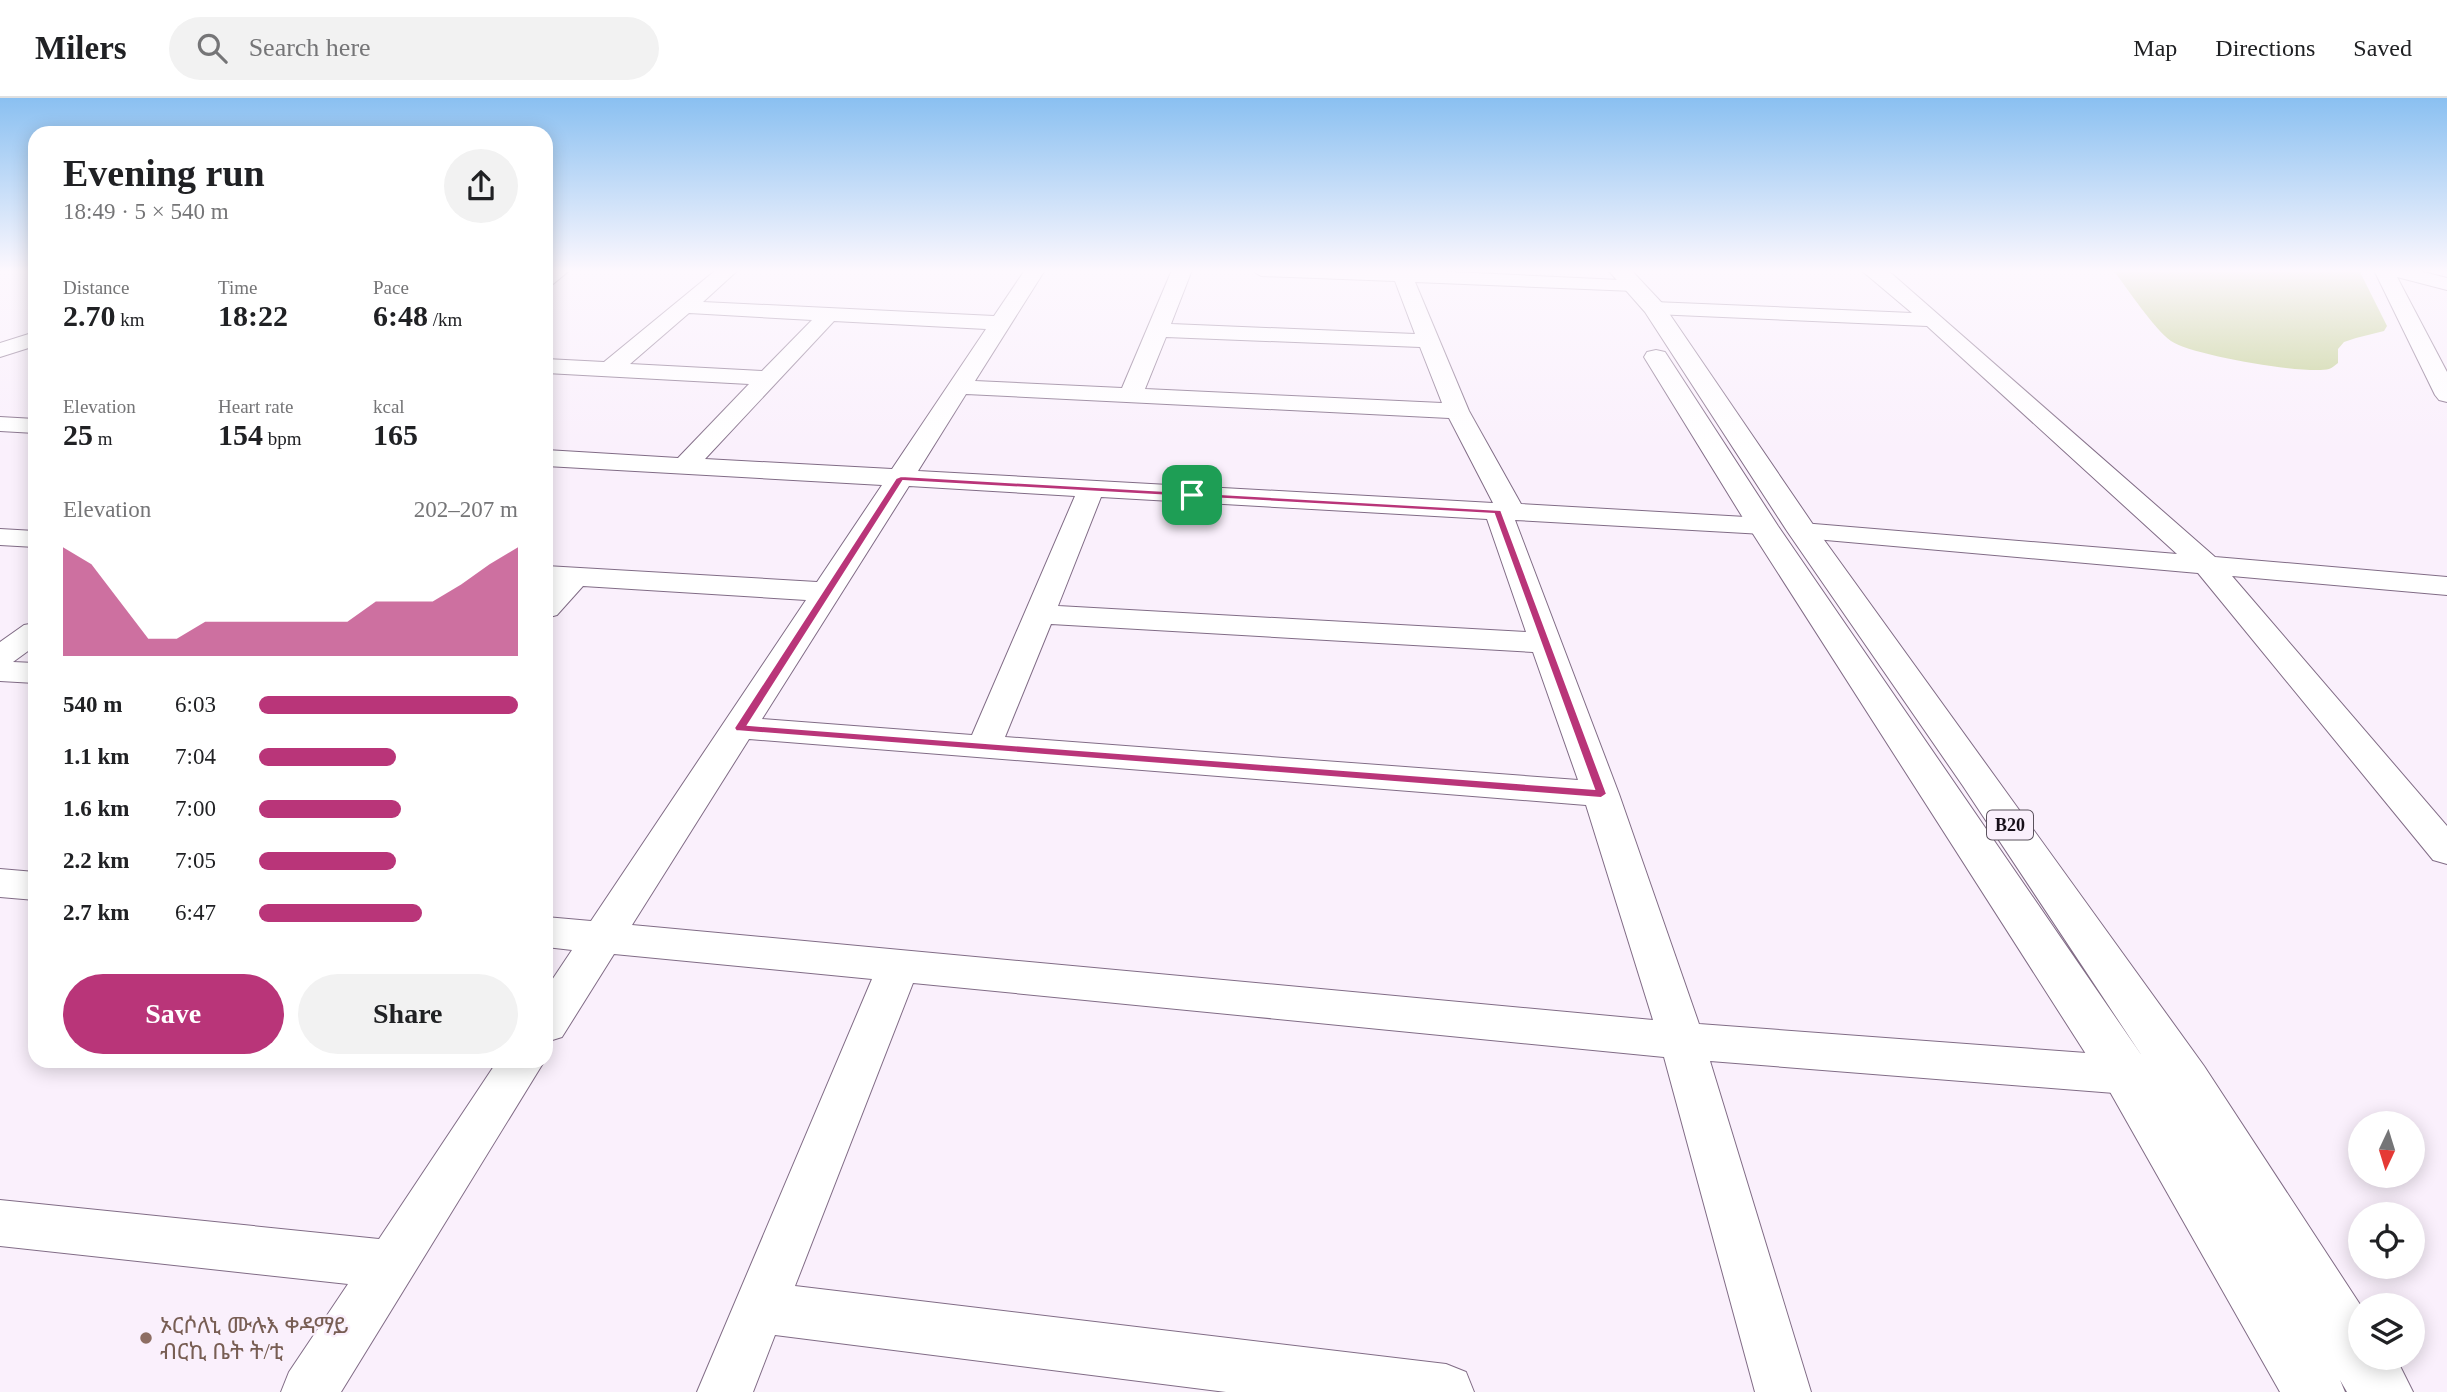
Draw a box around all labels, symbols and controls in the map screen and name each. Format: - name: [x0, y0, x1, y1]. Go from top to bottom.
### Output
- search box: [169, 17, 659, 80]
- icon: search: [193, 29, 231, 67]
- text: Milers: [35, 30, 127, 66]
- text: Search here: [249, 33, 371, 62]
- text: Map: [2133, 35, 2177, 61]
- text: Directions: [2215, 35, 2315, 61]
- text: Saved: [2353, 35, 2412, 61]
- button: share: [444, 149, 518, 223]
- text: Evening run: [63, 152, 265, 194]
- text: 18:49 · 5 × 540 m: [63, 199, 229, 224]
- text: Distance: [63, 277, 129, 298]
- text: Time: [218, 277, 257, 298]
- text: Pace: [373, 277, 409, 298]
- text: 2.70: [63, 299, 116, 332]
- text: 18:22: [218, 299, 288, 332]
- text: 6:48: [373, 299, 428, 332]
- text: km: [116, 309, 145, 330]
- text: /km: [428, 309, 462, 330]
- text: Elevation: [63, 396, 136, 417]
- text: Heart rate: [218, 396, 293, 417]
- text: kcal: [373, 396, 405, 417]
- text: 25: [63, 418, 93, 451]
- text: 154: [218, 418, 263, 451]
- text: 165: [373, 418, 418, 451]
- text: m: [93, 428, 113, 449]
- text: bpm: [263, 428, 302, 449]
- pin: [1162, 465, 1222, 525]
- icon: arrive: [1173, 476, 1211, 514]
- text: Elevation: [63, 497, 151, 522]
- text: 202–207 m: [414, 497, 518, 522]
- text: 540 m: [63, 692, 122, 717]
- text: 6:03: [175, 692, 216, 717]
- text: 1.1 km: [63, 744, 129, 769]
- text: 7:04: [175, 744, 216, 769]
- text: 1.6 km: [63, 796, 129, 821]
- text: 7:00: [175, 796, 216, 821]
- road number: B20: [1987, 810, 2033, 840]
- text: 2.2 km: [63, 848, 129, 873]
- text: 7:05: [175, 848, 216, 873]
- text: 2.7 km: [63, 900, 129, 925]
- text: 6:47: [175, 900, 216, 925]
- button: Save: [63, 974, 284, 1054]
- button: Share: [298, 974, 518, 1054]
- north arrow: [2348, 1111, 2426, 1188]
- map controls: [2348, 1111, 2425, 1370]
- button: locate: [2348, 1202, 2425, 1279]
- button: layers: [2348, 1293, 2425, 1370]
- place label: ኦርሶለኒ ሙሉእ ቀዳማይ ብርኪ ቤት ት/ቲ: [160, 1313, 349, 1364]
- marker: ኦርሶለኒ ሙሉእ ቀዳማይ ብርኪ ቤት ት/ቲ: [138, 1330, 154, 1346]

